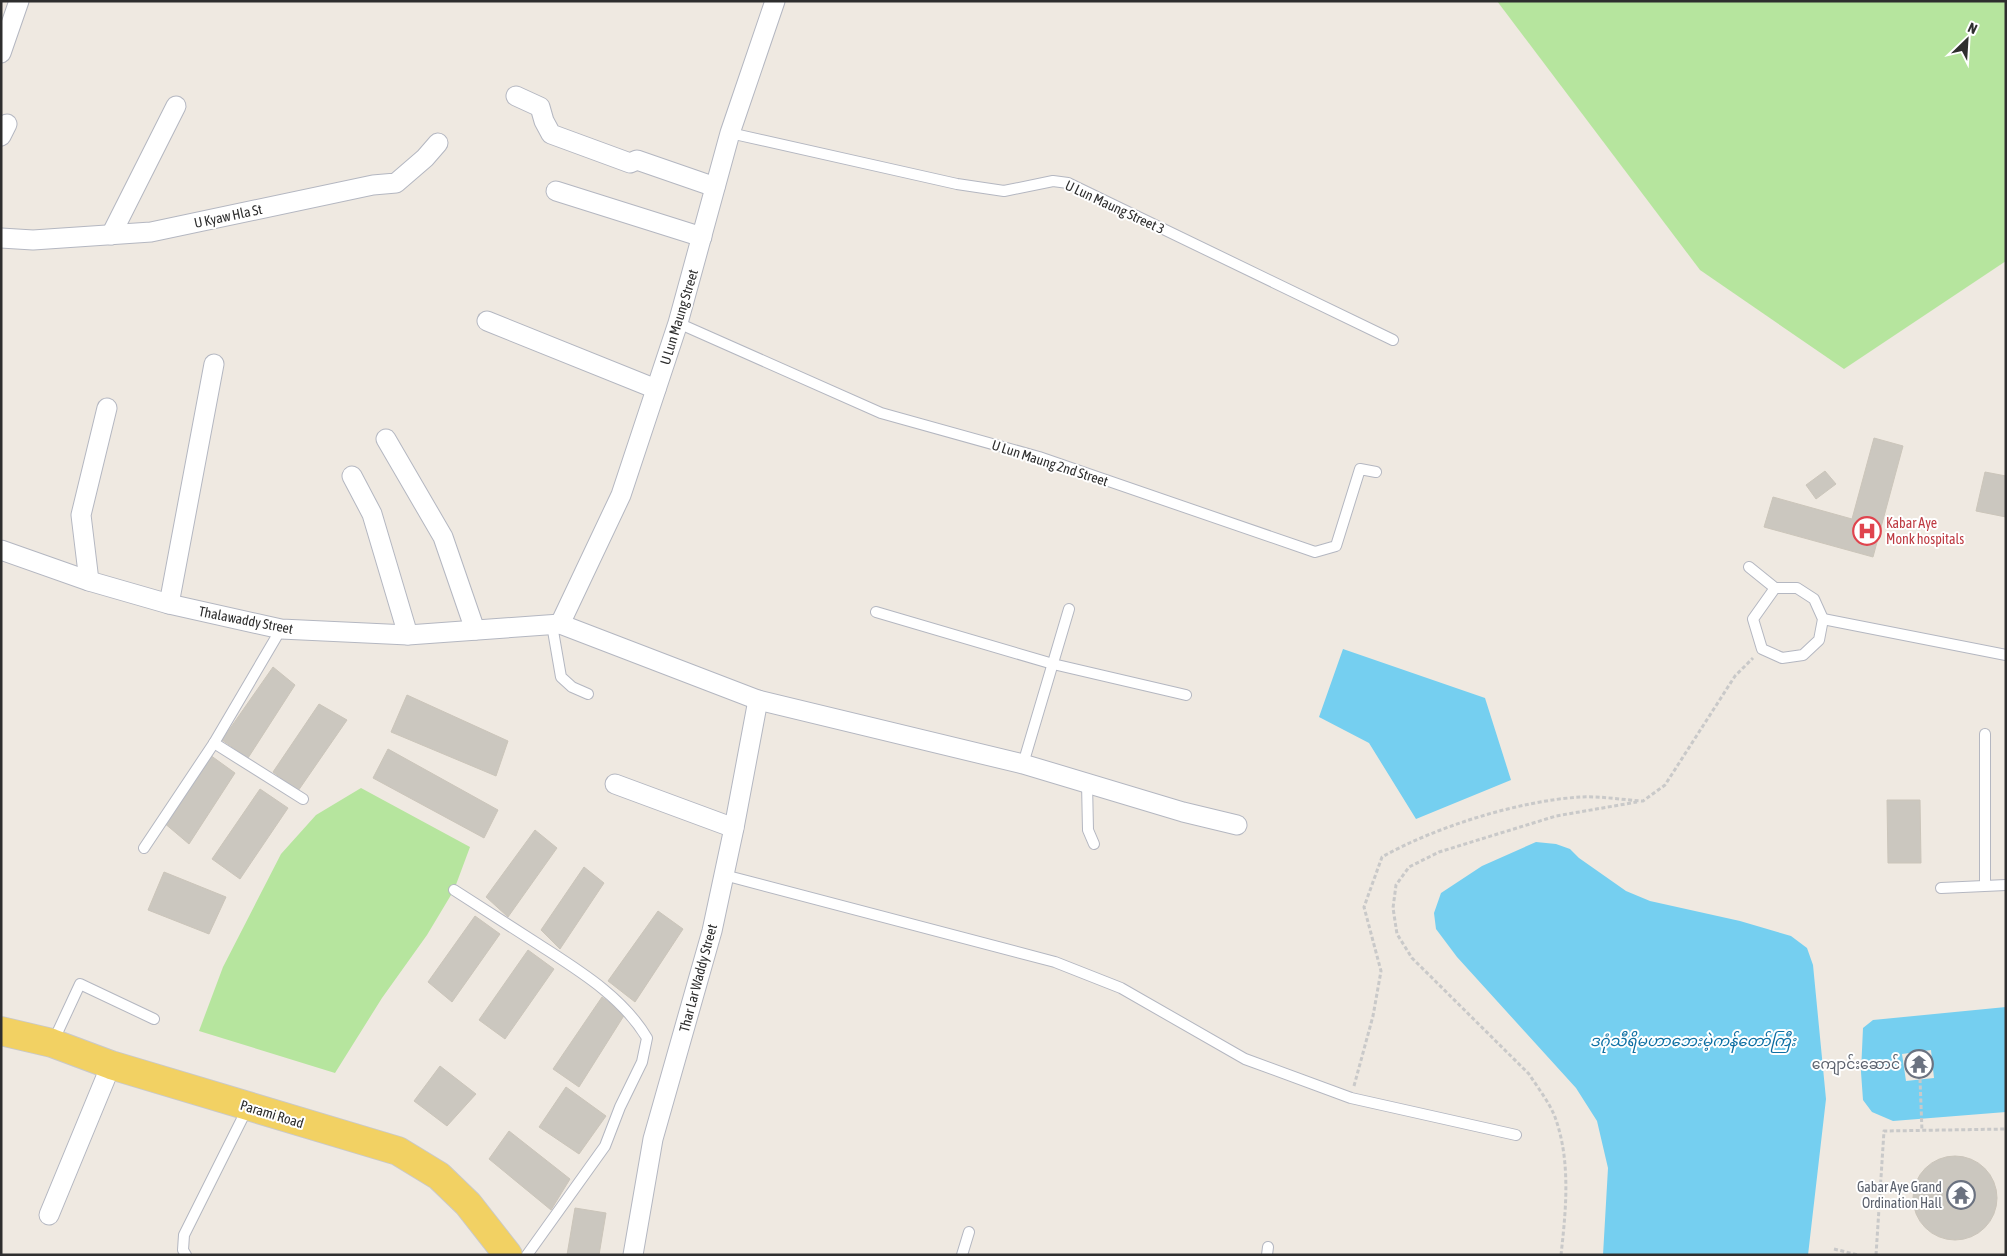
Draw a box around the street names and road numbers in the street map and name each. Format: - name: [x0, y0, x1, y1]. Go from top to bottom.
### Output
- street label: U Lun Maung Street 3: [1063, 177, 1167, 237]
- street label: U Kyaw Hla St: [192, 201, 264, 231]
- street label: U Lun Maung Street: [657, 267, 701, 367]
- street label: U Lun Maung 2nd Street: [990, 437, 1110, 489]
- street label: Thalawaddy Street: [197, 603, 295, 637]
- street label: Thar Lar Waddy Street: [676, 922, 720, 1034]
- street label: Parami Road: [238, 1097, 306, 1131]

